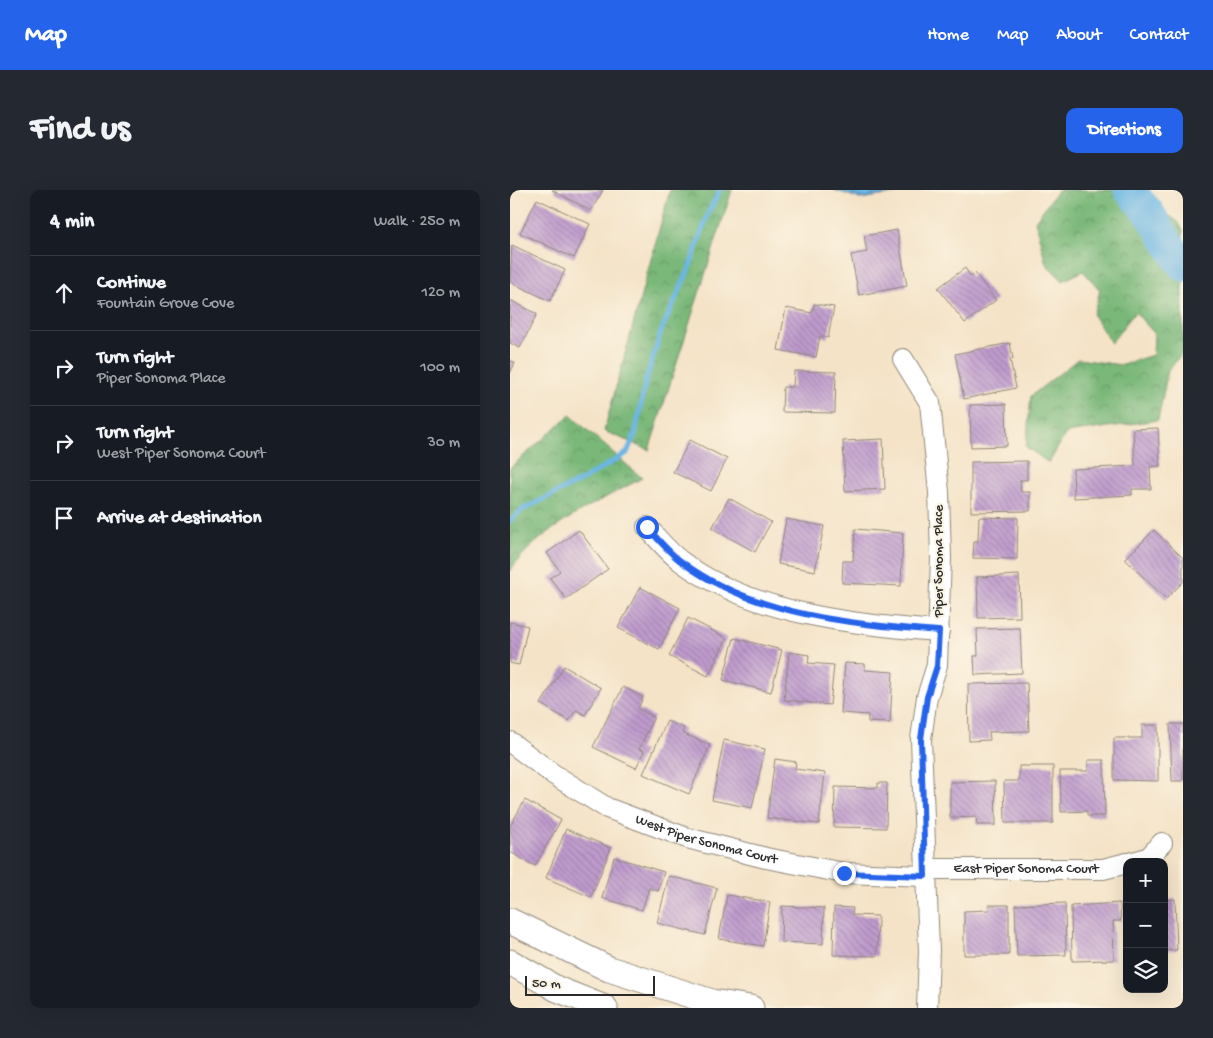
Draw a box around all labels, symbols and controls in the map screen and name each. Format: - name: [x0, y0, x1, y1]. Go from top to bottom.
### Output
- text: Map: [25, 21, 67, 50]
- text: Home: [927, 25, 969, 46]
- text: Map: [997, 25, 1028, 46]
- text: About: [1056, 25, 1102, 46]
- text: Contact: [1130, 25, 1188, 46]
- button: Directions: [1066, 108, 1183, 153]
- text: Find us: [30, 110, 130, 151]
- text: 4 min: [50, 210, 94, 235]
- text: Walk · 250 m: [374, 213, 460, 232]
- text: Continue: [97, 272, 166, 295]
- icon: ahead: [50, 279, 78, 307]
- text: 120 m: [421, 284, 460, 303]
- text: Fountain Grove Cove: [97, 295, 234, 314]
- text: Turn right: [97, 347, 173, 370]
- icon: right: [50, 354, 78, 382]
- text: 100 m: [420, 359, 460, 378]
- text: Piper Sonoma Place: [97, 370, 225, 389]
- text: Turn right: [97, 422, 173, 445]
- icon: right: [50, 429, 78, 457]
- text: 30 m: [427, 434, 460, 453]
- text: West Piper Sonoma Court: [97, 445, 265, 464]
- icon: arrive: [50, 504, 78, 532]
- street label: Piper Sonoma Place: [931, 504, 948, 618]
- text: Arrive at destination: [97, 507, 261, 530]
- route start: [636, 516, 659, 539]
- street label: West Piper Sonoma Court: [633, 811, 780, 869]
- map controls: [1123, 858, 1168, 993]
- button: +: [1123, 858, 1168, 903]
- street label: East Piper Sonoma Court: [954, 861, 1100, 878]
- route end: [833, 862, 856, 885]
- button: −: [1123, 903, 1168, 948]
- button: layers: [1123, 948, 1168, 993]
- scale bar: [525, 973, 655, 996]
- text: 50 m: [532, 976, 561, 993]

